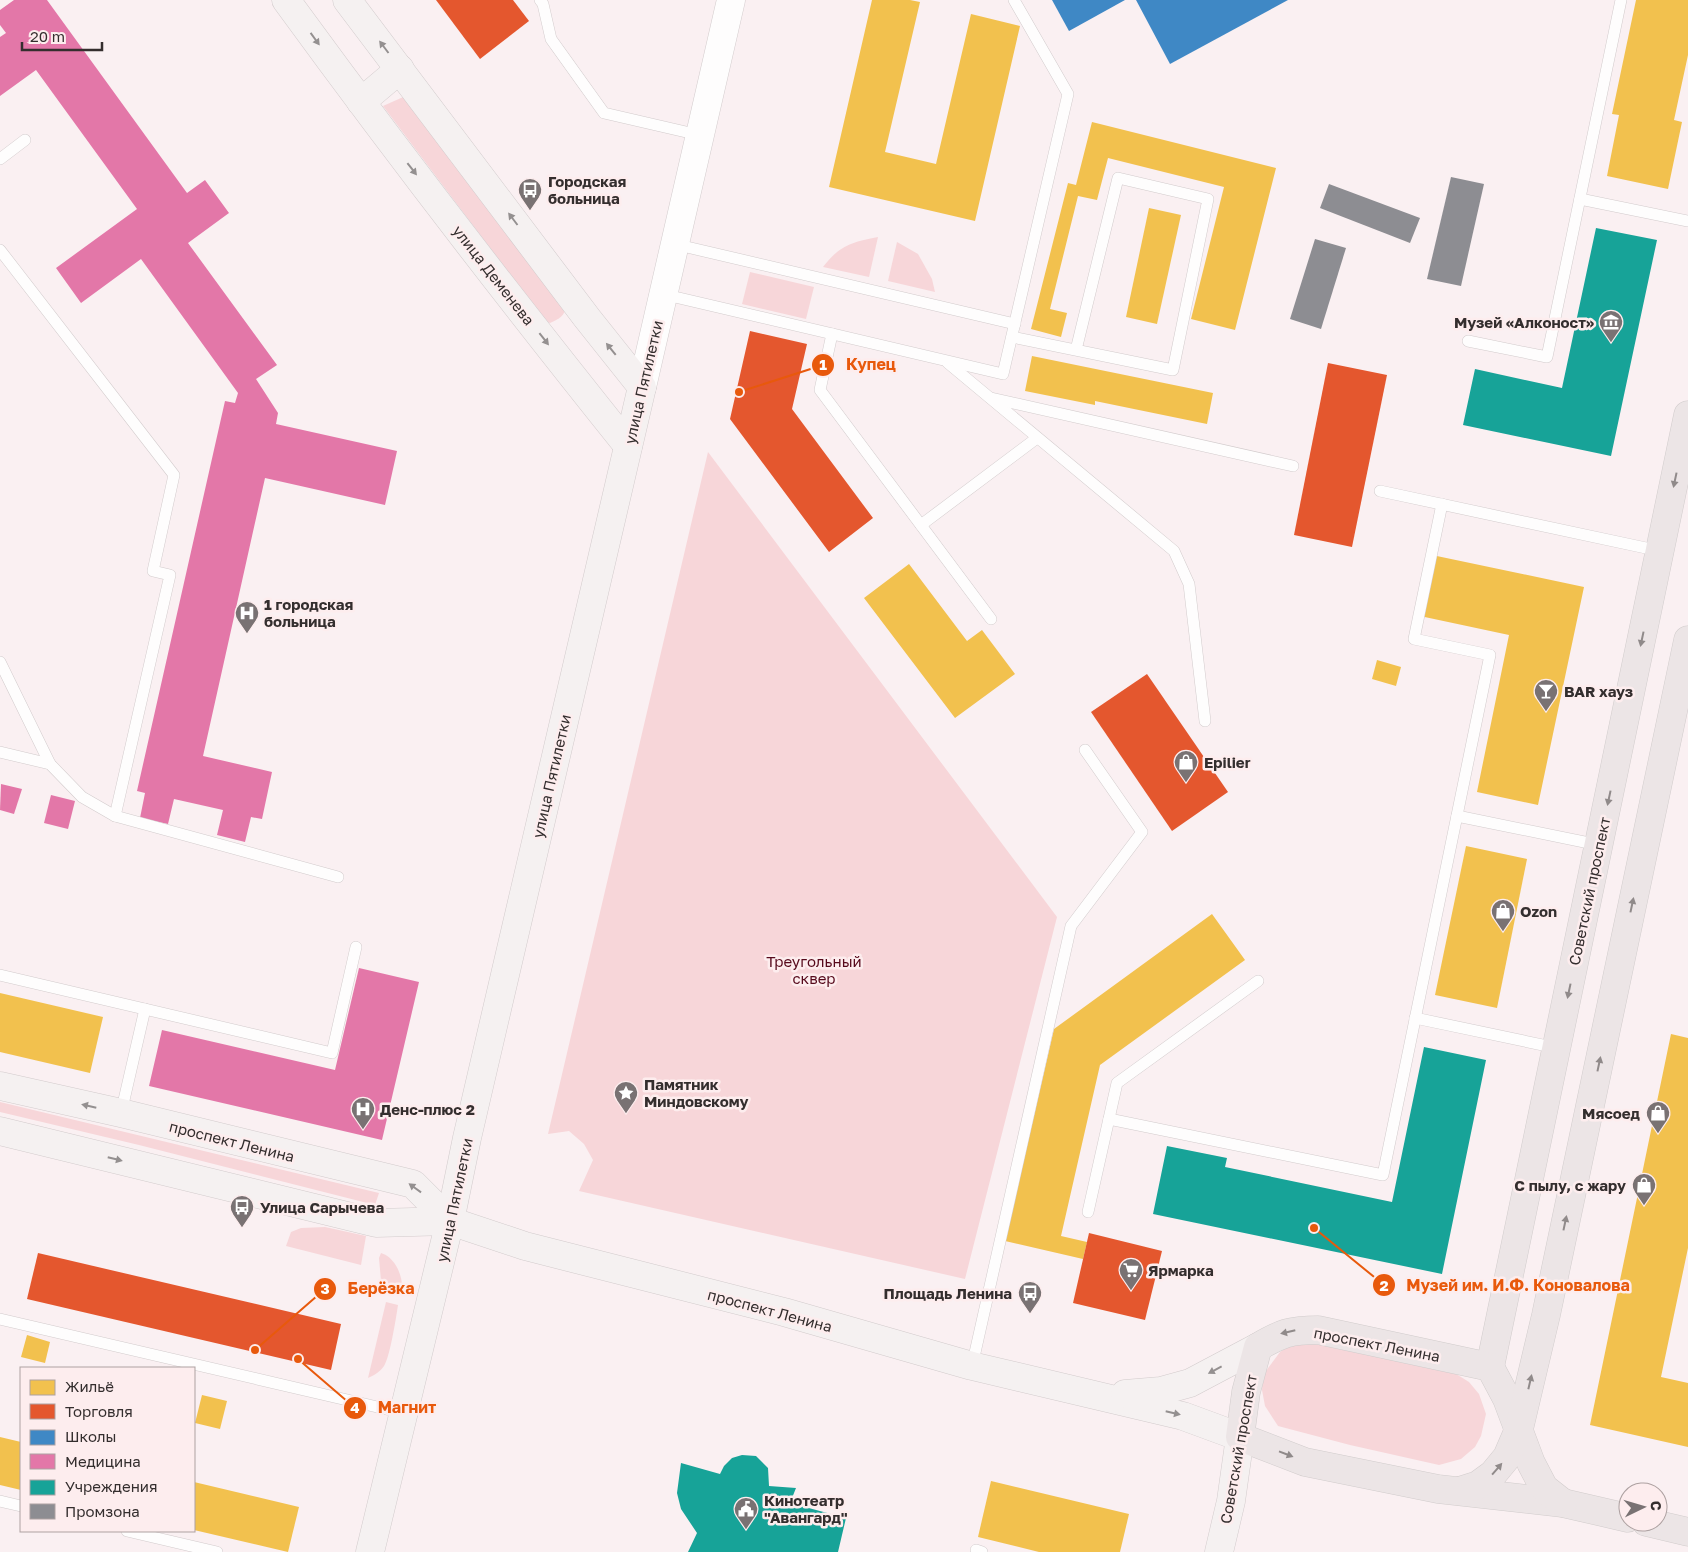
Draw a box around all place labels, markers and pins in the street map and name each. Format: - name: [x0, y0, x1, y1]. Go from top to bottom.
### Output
- place label: Городская больница: [548, 172, 627, 207]
- bus stop icon: Городская больница: [517, 177, 543, 211]
- museum icon: Музей «Алконост»: [1598, 309, 1624, 343]
- place label: Музей «Алконост»: [1454, 313, 1594, 331]
- callout: Купец: [811, 349, 906, 380]
- place label: 1 городская больница: [264, 595, 354, 630]
- hospital icon: 1 городская больница: [234, 600, 260, 634]
- bar icon: BAR хауз: [1533, 678, 1559, 712]
- place label: BAR хауз: [1564, 682, 1633, 700]
- shop icon: Epilier: [1173, 749, 1199, 783]
- place label: Epilier: [1204, 753, 1251, 771]
- shop icon: Ozon: [1490, 898, 1516, 932]
- place label: Ozon: [1520, 902, 1557, 920]
- place label: Памятник Миндовскому: [644, 1075, 748, 1110]
- place icon: Памятник Миндовскому: [613, 1080, 639, 1114]
- hospital icon: Денс-плюс 2: [350, 1096, 376, 1130]
- place label: Денс-плюс 2: [380, 1100, 475, 1118]
- shop icon: Мясоед: [1645, 1100, 1671, 1134]
- place label: Мясоед: [1582, 1104, 1641, 1122]
- shop icon: С пылу, с жару: [1631, 1172, 1657, 1206]
- place label: С пылу, с жару: [1514, 1176, 1626, 1194]
- bus stop icon: Улица Сарычева: [229, 1194, 255, 1228]
- place label: Улица Сарычева: [260, 1198, 385, 1216]
- supermarket icon: Ярмарка: [1118, 1257, 1144, 1291]
- place label: Ярмарка: [1148, 1261, 1214, 1279]
- callout: Музей им. И.Ф. Коновалова: [1372, 1270, 1640, 1301]
- callout: Берёзка: [313, 1273, 425, 1304]
- bus stop icon: Площадь Ленина: [1017, 1280, 1043, 1314]
- place label: Площадь Ленина: [884, 1284, 1012, 1302]
- callout: Магнит: [343, 1392, 447, 1423]
- place label: Кинотеатр "Авангард": [764, 1491, 848, 1526]
- public building icon: Кинотеатр "Авангард": [733, 1496, 759, 1530]

